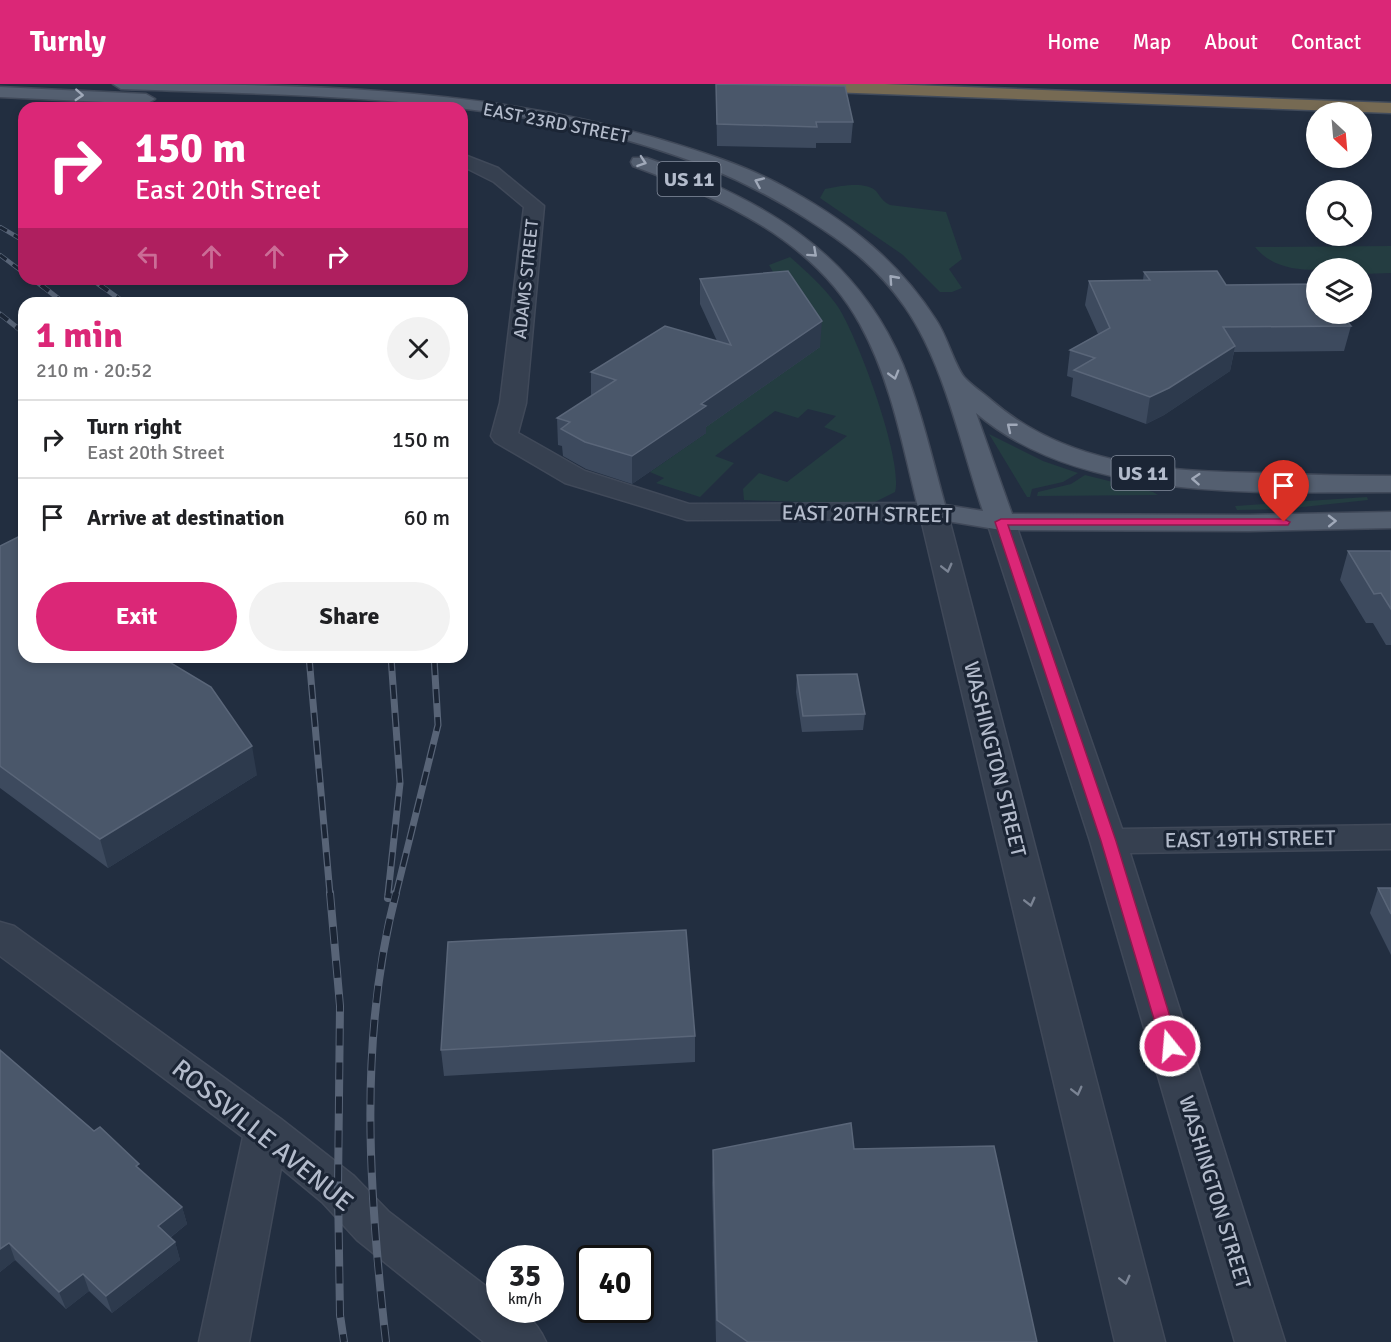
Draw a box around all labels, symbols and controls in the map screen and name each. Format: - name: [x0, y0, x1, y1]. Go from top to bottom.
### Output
- text: Turnly: [30, 25, 106, 59]
- text: Home: [1047, 29, 1100, 55]
- text: Map: [1133, 29, 1171, 55]
- text: About: [1204, 29, 1258, 55]
- text: Contact: [1291, 29, 1361, 55]
- one-way arrow: [75, 89, 84, 102]
- street label: EAST 23RD STREET: [481, 98, 631, 148]
- north arrow: [1306, 102, 1372, 168]
- map controls: [1306, 102, 1372, 324]
- text: 150 m: [135, 123, 246, 174]
- icon: right: [36, 126, 114, 204]
- one-way arrow: [636, 155, 647, 167]
- road number: US 11: [658, 162, 720, 196]
- text: East 20th Street: [135, 174, 321, 207]
- one-way arrow: [755, 177, 766, 189]
- button: search: [1306, 180, 1372, 246]
- street label: ADAMS STREET: [509, 218, 543, 340]
- icon: left: [132, 240, 165, 273]
- icon: ahead: [195, 240, 228, 273]
- icon: ahead: [258, 240, 291, 273]
- icon: right: [321, 240, 354, 273]
- one-way arrow: [806, 246, 817, 257]
- button: layers: [1306, 258, 1372, 324]
- one-way arrow: [889, 275, 900, 286]
- text: 1 min: [36, 313, 123, 358]
- button: close: [387, 317, 450, 380]
- text: 210 m · 20:52: [36, 358, 152, 383]
- one-way arrow: [887, 369, 899, 380]
- text: Turn right: [87, 413, 182, 440]
- icon: right: [36, 423, 69, 456]
- one-way arrow: [1007, 423, 1018, 434]
- text: 150 m: [392, 426, 450, 453]
- text: East 20th Street: [87, 440, 224, 465]
- road number: US 11: [1112, 456, 1174, 490]
- pin: [1258, 460, 1309, 522]
- icon: arrive: [1267, 469, 1300, 502]
- one-way arrow: [1191, 473, 1201, 486]
- street label: EAST 20TH STREET: [781, 500, 953, 528]
- icon: arrive: [36, 501, 69, 534]
- text: Arrive at destination: [87, 504, 284, 531]
- text: 60 m: [404, 504, 450, 531]
- one-way arrow: [1328, 515, 1337, 527]
- one-way arrow: [940, 563, 953, 573]
- button: Exit: [36, 582, 237, 651]
- button: Share: [249, 582, 450, 651]
- street label: WASHINGTON STREET: [958, 659, 1032, 860]
- street label: EAST 19TH STREET: [1164, 825, 1336, 853]
- one-way arrow: [1023, 897, 1036, 907]
- position arrow: [1138, 1014, 1202, 1078]
- street label: ROSSVILLE AVENUE: [165, 1053, 359, 1219]
- one-way arrow: [1070, 1086, 1083, 1096]
- street label: WASHINGTON STREET: [1173, 1092, 1257, 1292]
- speed limit sign: 40: [576, 1245, 654, 1323]
- text: 35: [509, 1258, 541, 1295]
- one-way arrow: [1117, 1275, 1130, 1285]
- text: km/h: [508, 1290, 542, 1308]

